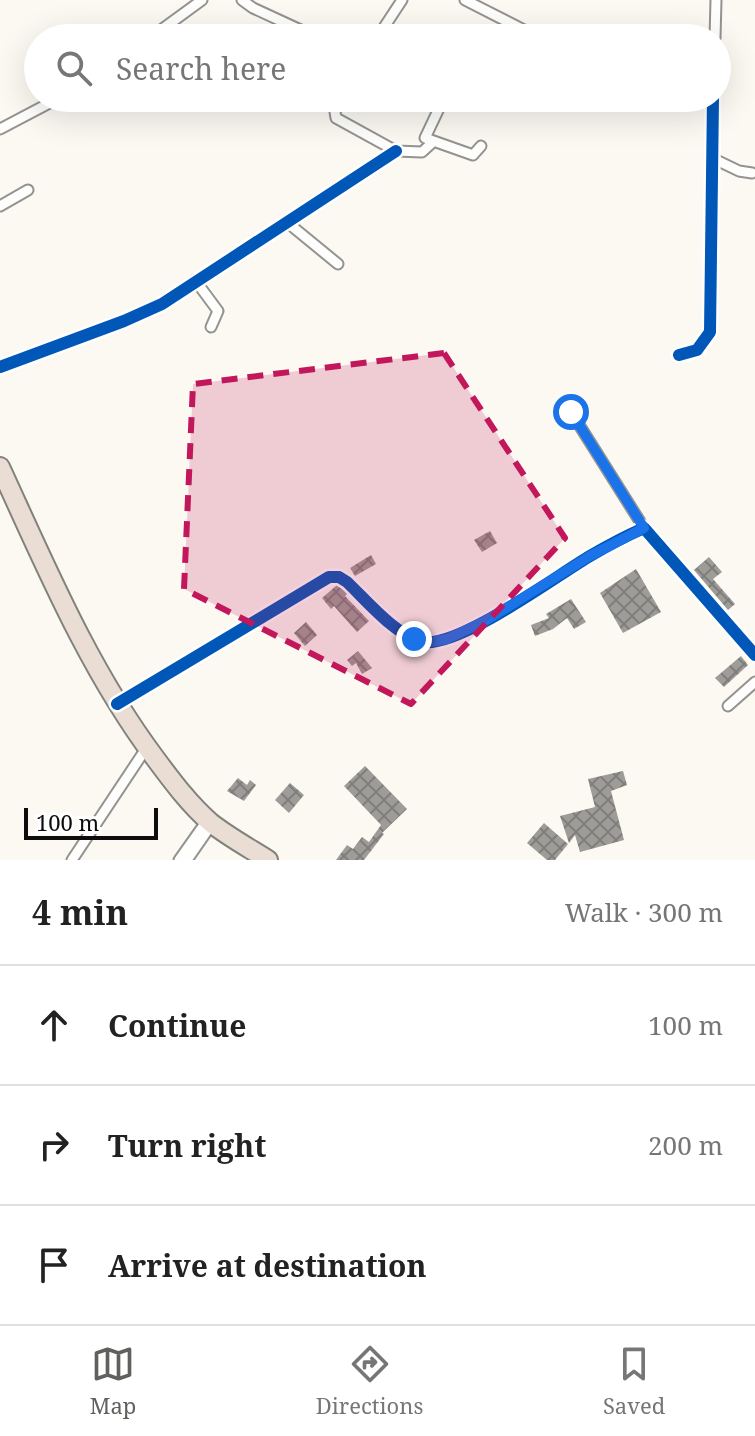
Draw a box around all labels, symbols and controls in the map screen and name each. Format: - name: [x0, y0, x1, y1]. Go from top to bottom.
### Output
- search box: [24, 24, 731, 112]
- icon: search: [52, 46, 96, 90]
- text: Search here: [116, 48, 286, 89]
- route start: [553, 394, 589, 430]
- route end: [396, 621, 432, 657]
- scale bar: [24, 804, 158, 840]
- text: 100 m: [36, 807, 99, 837]
- text: 4 min: [32, 889, 128, 935]
- text: Walk · 300 m: [565, 894, 723, 930]
- icon: ahead: [32, 1003, 76, 1047]
- text: Continue: [108, 1005, 246, 1046]
- text: 100 m: [648, 1007, 723, 1043]
- icon: right: [32, 1123, 76, 1167]
- text: Turn right: [108, 1125, 266, 1166]
- text: 200 m: [648, 1127, 723, 1163]
- icon: arrive: [32, 1243, 76, 1287]
- text: Arrive at destination: [108, 1245, 427, 1286]
- tab: Map: [90, 1342, 136, 1420]
- tab: Directions: [316, 1342, 423, 1420]
- tab: Saved: [603, 1342, 665, 1420]

